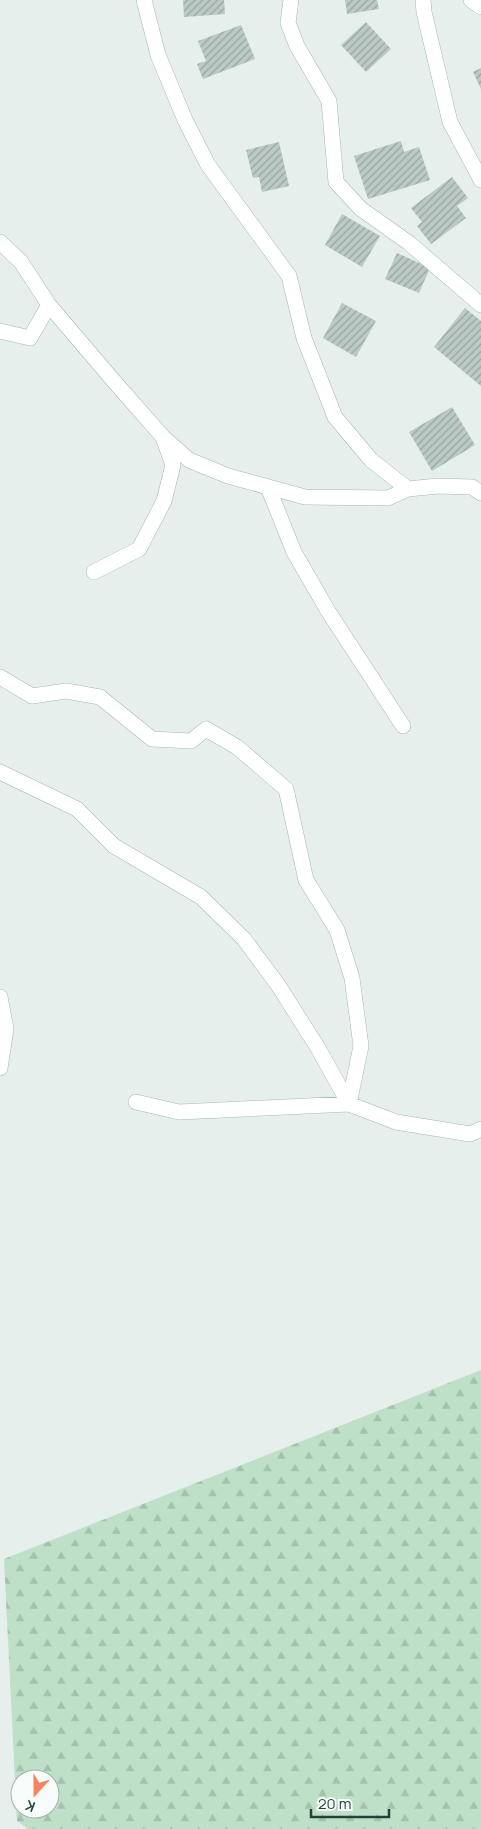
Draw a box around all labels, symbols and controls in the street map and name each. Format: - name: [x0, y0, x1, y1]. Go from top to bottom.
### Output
- north arrow: [10, 1769, 60, 1819]
- scale bar: [311, 1786, 388, 1818]
- text: 20 m: [318, 1793, 351, 1814]
- text: K: [22, 1796, 38, 1817]

